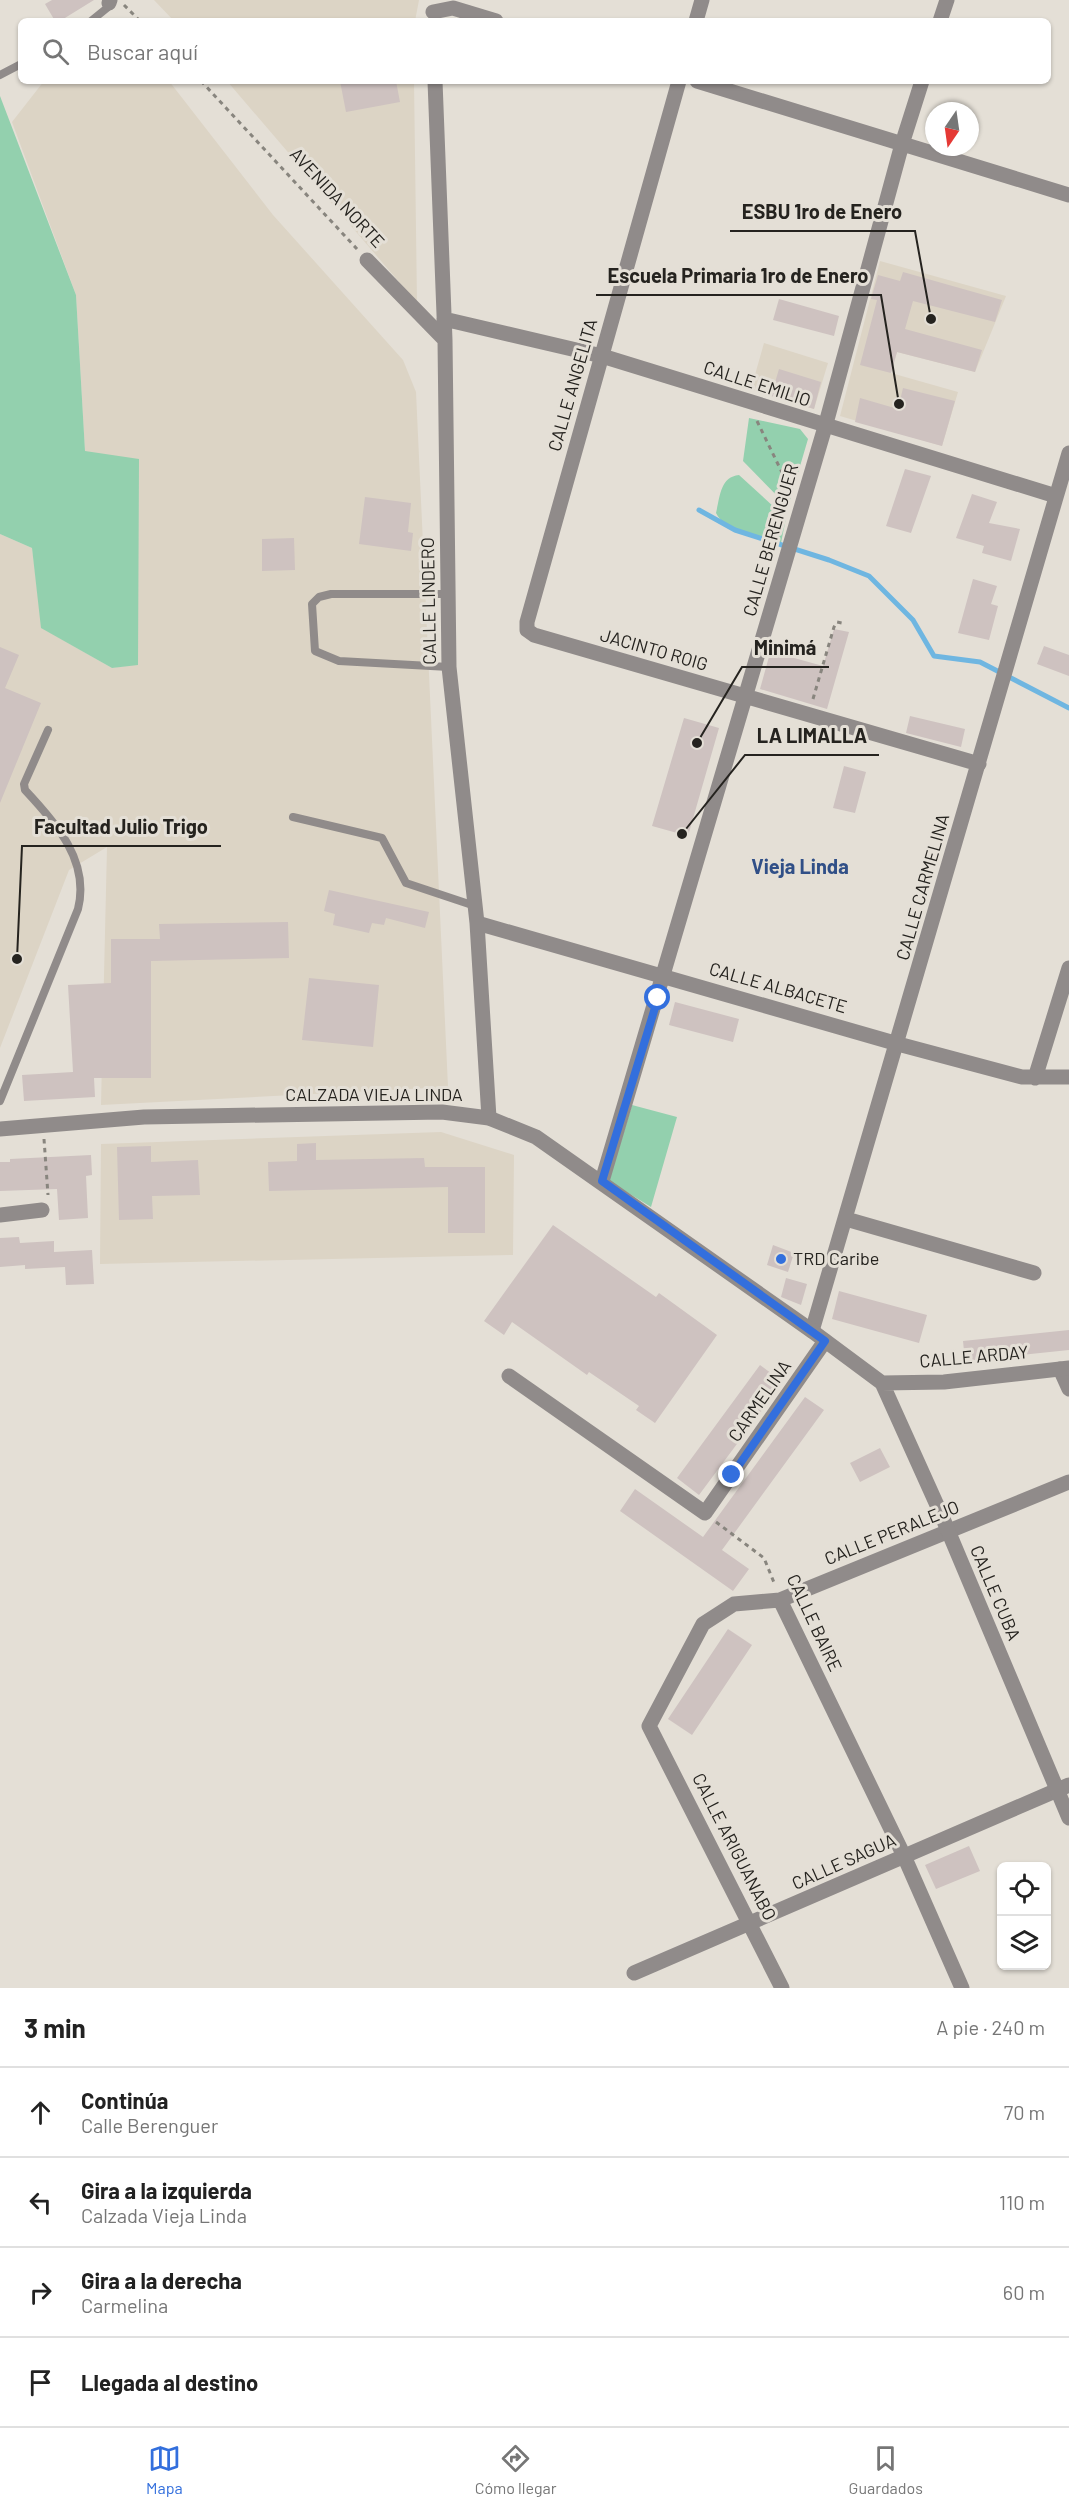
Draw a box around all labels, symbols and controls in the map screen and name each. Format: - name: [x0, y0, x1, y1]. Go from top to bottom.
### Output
- search box: [18, 18, 1051, 84]
- icon: search: [39, 35, 72, 68]
- text: Buscar aquí: [87, 38, 198, 64]
- north arrow: [925, 102, 979, 156]
- street label: AVENIDA NORTE: [286, 143, 390, 252]
- callout: ESBU 1ro de Enero: [730, 193, 915, 231]
- text: ESBU 1ro de Enero: [742, 199, 902, 223]
- callout: Escuela Primaria 1ro de Enero: [596, 257, 881, 295]
- text: Escuela Primaria 1ro de Enero: [608, 263, 868, 287]
- street label: CALLE ANGELITA: [543, 316, 601, 454]
- street label: CALLE EMILIO: [701, 355, 814, 411]
- street label: CALLE BERENGUER: [738, 461, 802, 619]
- street label: CALLE LINDERO: [416, 537, 440, 665]
- street label: JACINTO ROIG: [598, 623, 711, 675]
- callout: Minimá: [742, 629, 829, 667]
- text: Minimá: [754, 635, 816, 659]
- callout: LA LIMALLA: [745, 717, 879, 755]
- text: LA LIMALLA: [757, 723, 867, 747]
- callout: Facultad Julio Trigo: [22, 808, 221, 846]
- street label: CALLE CARMELINA: [891, 811, 953, 963]
- text: Facultad Julio Trigo: [34, 814, 208, 838]
- district label: Vieja Linda: [751, 854, 849, 878]
- street label: CALLE ALBACETE: [707, 957, 850, 1017]
- route start: [644, 984, 670, 1010]
- street label: CALZADA VIEJA LINDA: [285, 1083, 463, 1105]
- place label: TRD Caribe: [793, 1247, 879, 1269]
- marker: TRD Caribe: [774, 1252, 788, 1266]
- street label: CALLE ARDAY: [919, 1340, 1029, 1372]
- street label: CARMELINA: [723, 1355, 795, 1445]
- route end: [718, 1461, 744, 1487]
- street label: CALLE PERALEJO: [821, 1495, 962, 1569]
- street label: CALLE CUBA: [966, 1542, 1026, 1644]
- street label: CALLE BAIRE: [783, 1570, 847, 1675]
- street label: CALLE ARIGUANABO: [688, 1769, 782, 1924]
- street label: CALLE SAGUA: [788, 1828, 899, 1894]
- map controls: [997, 1862, 1051, 1970]
- button: locate: [997, 1862, 1051, 1916]
- button: layers: [997, 1916, 1051, 1970]
- text: 3 min: [24, 2012, 86, 2043]
- text: A pie · 240 m: [936, 2015, 1045, 2039]
- text: Continúa: [81, 2087, 168, 2113]
- icon: ahead: [24, 2096, 57, 2129]
- text: 70 m: [1004, 2100, 1045, 2124]
- text: Calle Berenguer: [81, 2113, 218, 2137]
- text: Gira a la izquierda: [81, 2177, 252, 2203]
- icon: left: [24, 2186, 57, 2219]
- text: 110 m: [999, 2190, 1045, 2214]
- text: Calzada Vieja Linda: [81, 2203, 247, 2227]
- text: Gira a la derecha: [81, 2267, 242, 2293]
- icon: right: [24, 2276, 57, 2309]
- text: 60 m: [1003, 2280, 1045, 2304]
- text: Carmelina: [81, 2293, 168, 2317]
- icon: arrive: [24, 2366, 57, 2399]
- text: Llegada al destino: [81, 2369, 258, 2395]
- tab: Mapa: [146, 2442, 183, 2497]
- tab: Cómo llegar: [475, 2442, 557, 2497]
- tab: Guardados: [849, 2442, 923, 2497]

